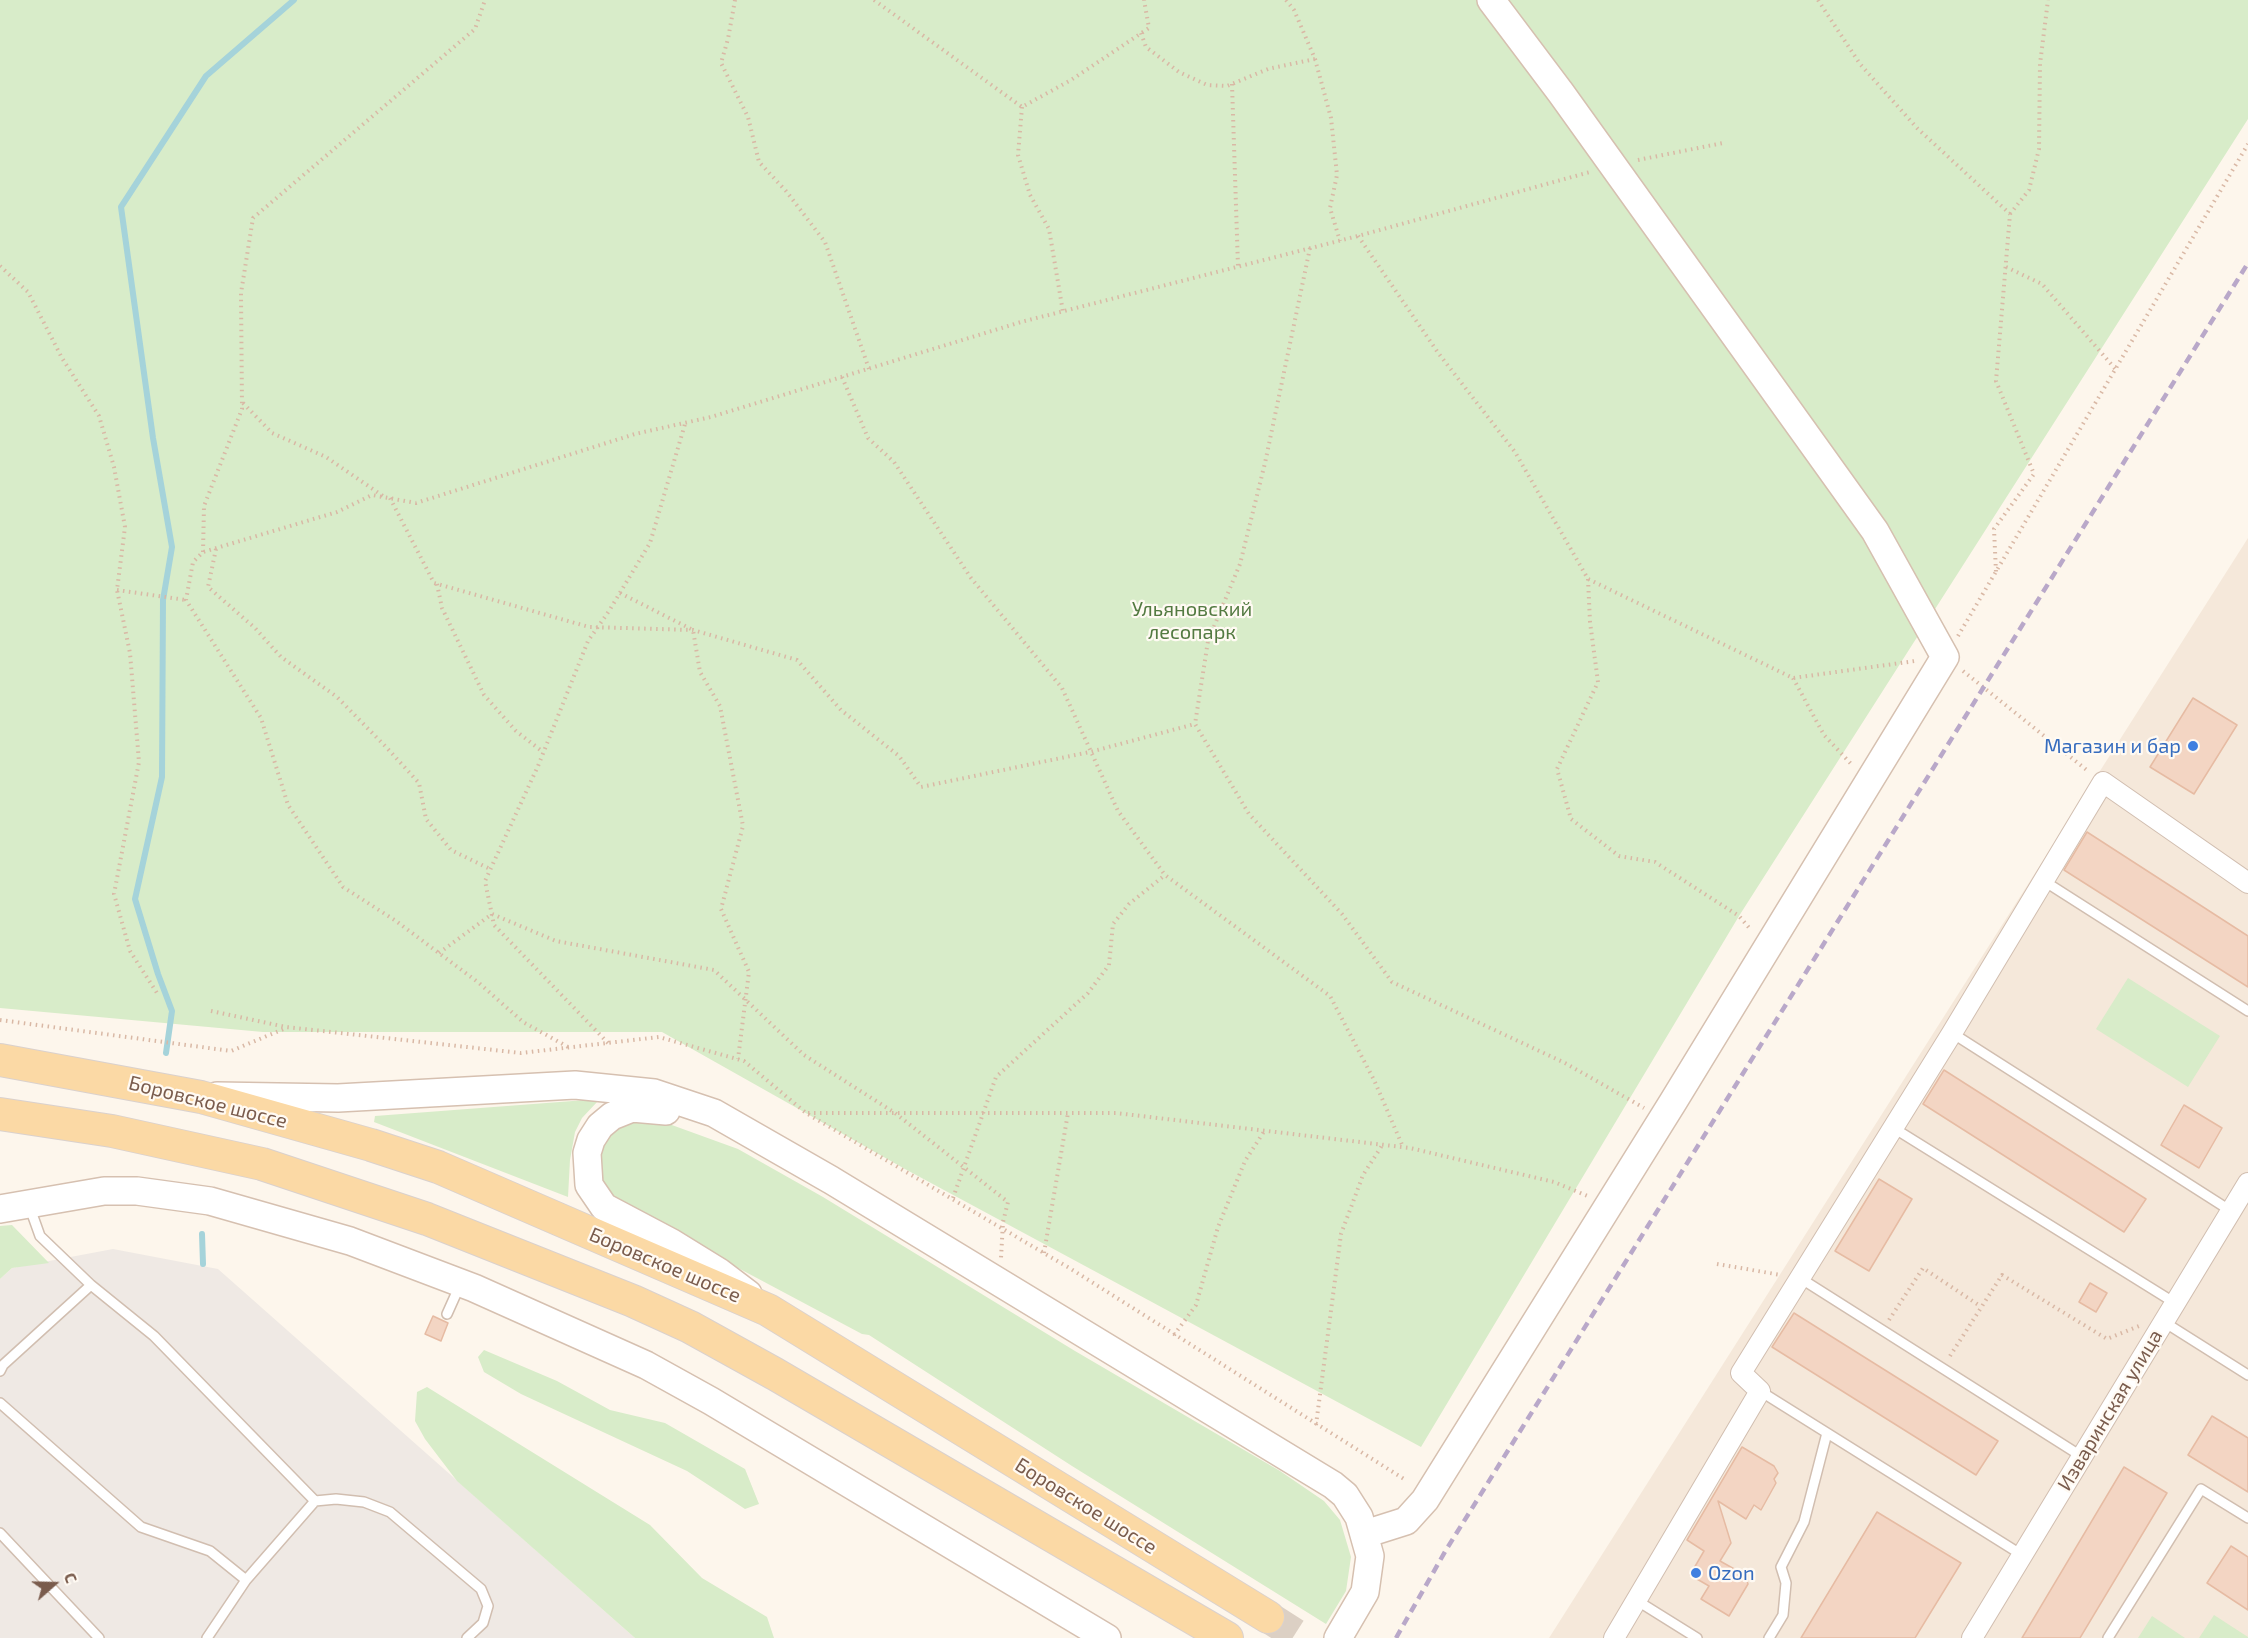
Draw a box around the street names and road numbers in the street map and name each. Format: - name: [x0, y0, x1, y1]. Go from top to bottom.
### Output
- street label: Боровское шоссе: [126, 1071, 290, 1133]
- street label: Боровское шоссе: [586, 1222, 744, 1308]
- street label: Изваринская улица: [2052, 1325, 2168, 1495]
- street label: Боровское шоссе: [1011, 1453, 1161, 1559]

